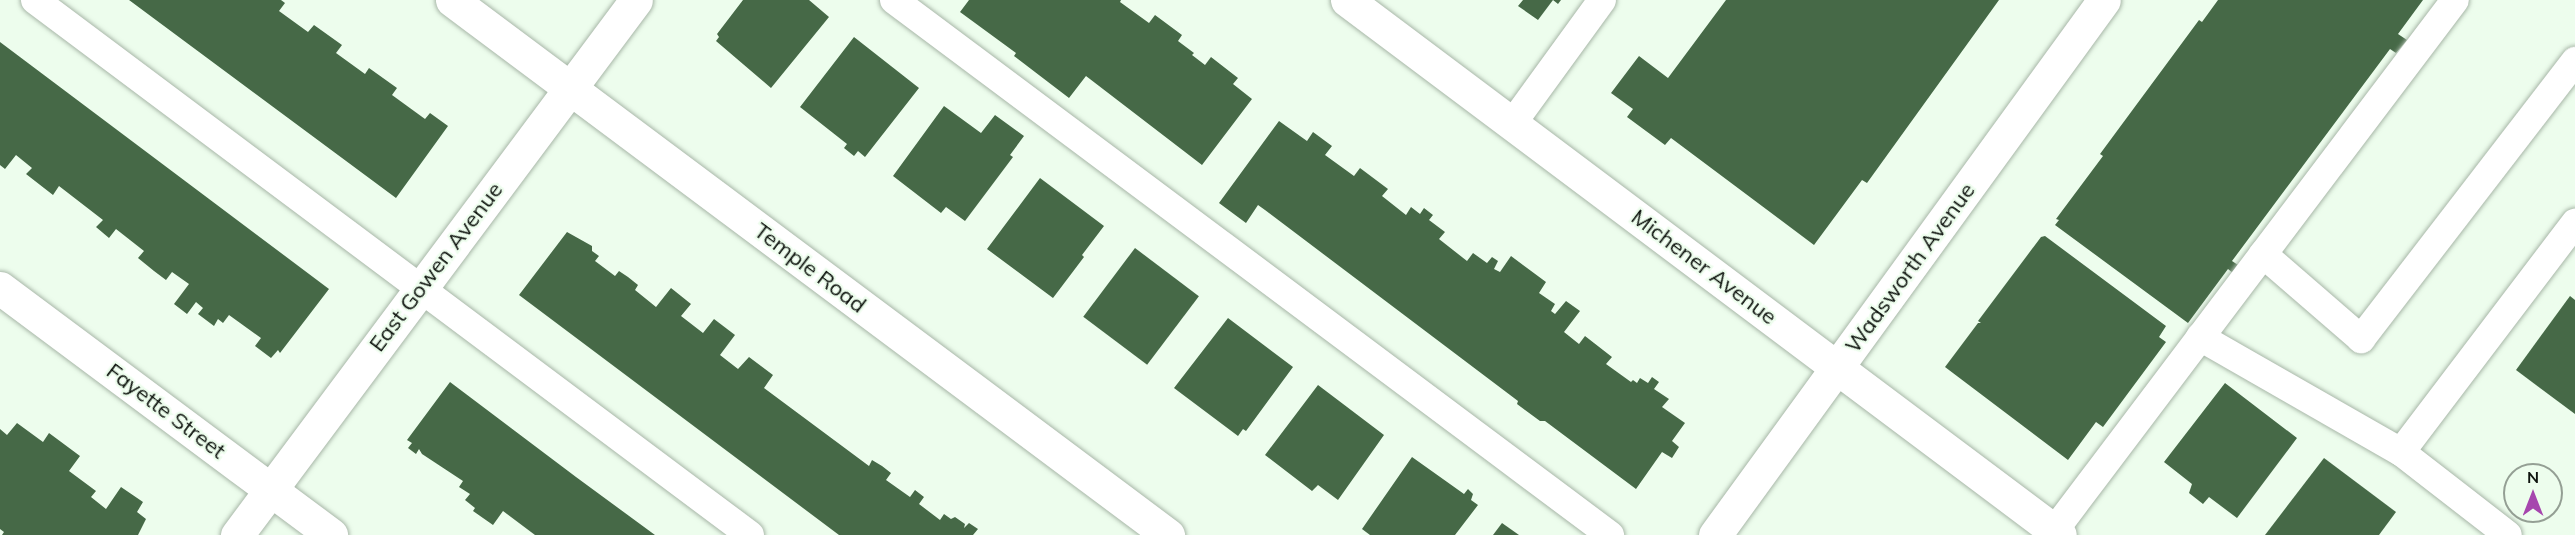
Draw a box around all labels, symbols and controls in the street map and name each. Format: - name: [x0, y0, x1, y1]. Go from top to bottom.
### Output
- street label: East Gowen Avenue: [364, 177, 508, 357]
- street label: Wadsworth Avenue: [1840, 178, 1980, 358]
- street label: Michener Avenue: [1626, 204, 1782, 330]
- street label: Temple Road: [749, 217, 871, 319]
- street label: Fayette Street: [101, 358, 231, 464]
- north arrow: [2503, 463, 2563, 523]
- text: N: [2527, 467, 2539, 487]

